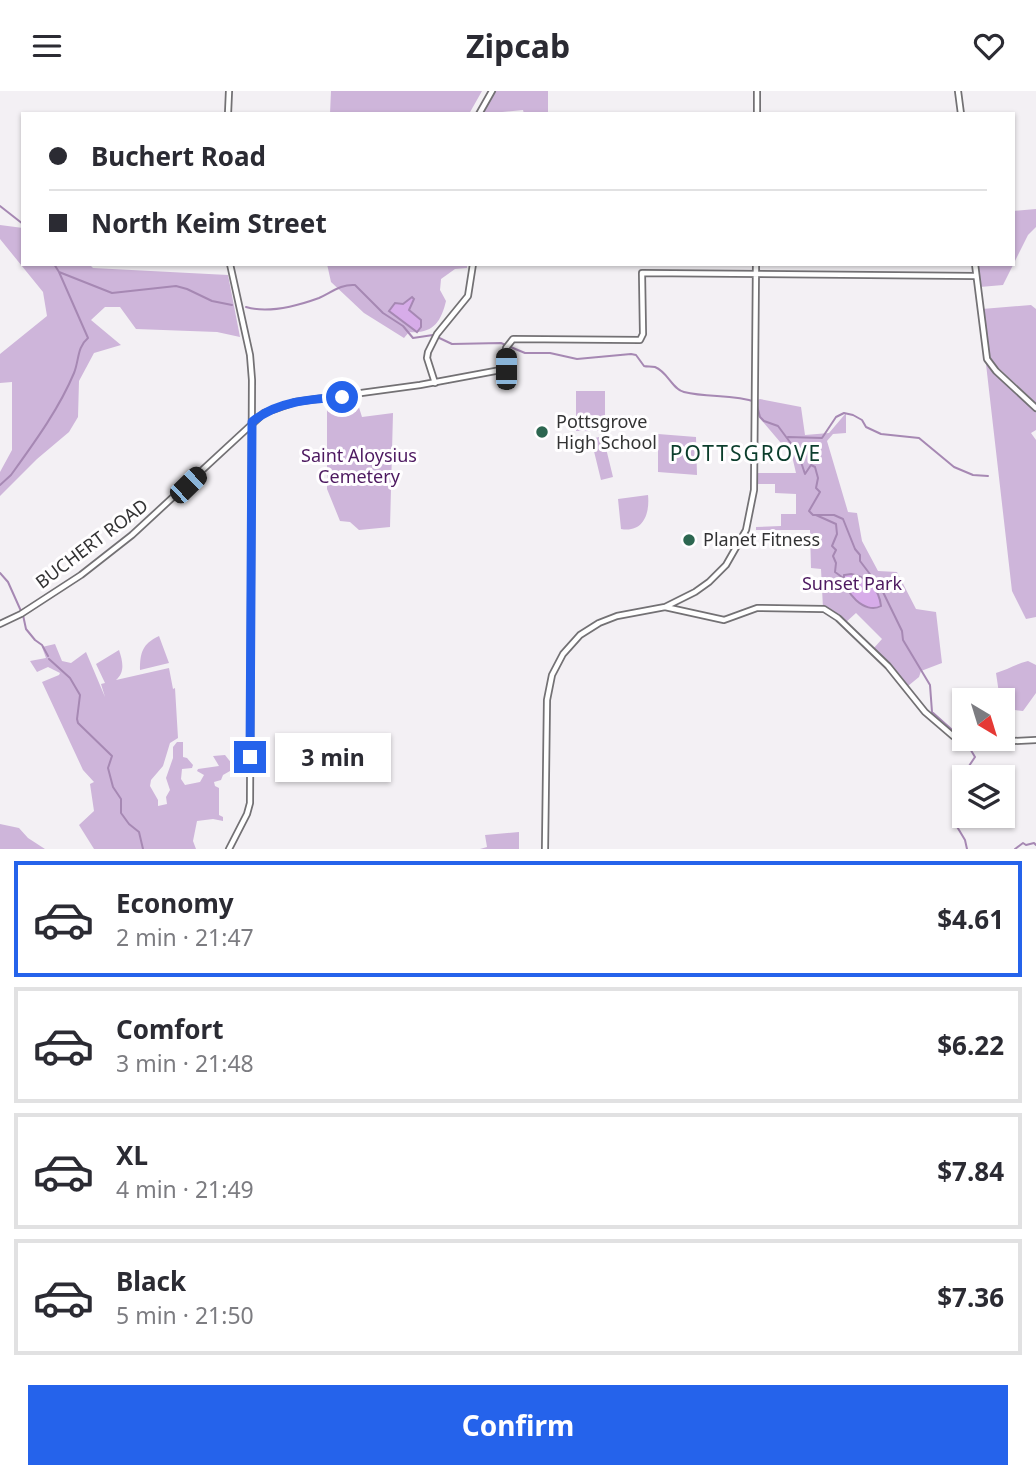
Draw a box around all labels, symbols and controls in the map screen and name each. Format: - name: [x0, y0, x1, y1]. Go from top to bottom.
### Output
- text: Zipcab: [466, 24, 570, 67]
- icon: menu: [28, 27, 66, 65]
- icon: heart: [970, 27, 1008, 65]
- text: Buchert Road: [91, 138, 266, 174]
- text: North Keim Street: [91, 205, 327, 241]
- car: [496, 348, 517, 390]
- route start: [326, 381, 358, 413]
- place label: Pottsgrove High School: [556, 409, 657, 454]
- marker: Pottsgrove High School: [534, 424, 550, 440]
- district label: POTTSGROVE: [670, 439, 822, 467]
- park label: Saint Aloysius Cemetery: [301, 443, 417, 488]
- car: [166, 463, 211, 507]
- street label: BUCHERT ROAD: [30, 493, 153, 593]
- place label: Planet Fitness: [703, 527, 820, 551]
- marker: Planet Fitness: [681, 532, 697, 548]
- park label: Sunset Park: [802, 571, 902, 595]
- north arrow: [952, 688, 1015, 751]
- map controls: [952, 688, 1015, 828]
- callout: 3 min: [274, 733, 390, 781]
- route end: [234, 741, 266, 773]
- text: 3 min: [301, 741, 365, 773]
- button: layers: [952, 765, 1015, 828]
- text: Economy: [116, 885, 234, 921]
- icon: car: [32, 888, 95, 951]
- text: $4.61: [937, 901, 1004, 937]
- text: 2 min · 21:47: [116, 921, 254, 953]
- text: Comfort: [116, 1011, 224, 1047]
- icon: car: [32, 1014, 95, 1077]
- text: $6.22: [937, 1027, 1004, 1063]
- text: 3 min · 21:48: [116, 1047, 254, 1079]
- text: XL: [116, 1137, 148, 1173]
- icon: car: [32, 1140, 95, 1203]
- text: $7.84: [937, 1153, 1004, 1189]
- text: 4 min · 21:49: [116, 1173, 254, 1205]
- text: Black: [116, 1263, 186, 1299]
- icon: car: [32, 1266, 95, 1329]
- text: $7.36: [937, 1279, 1004, 1315]
- text: 5 min · 21:50: [116, 1299, 254, 1331]
- button: Confirm: [28, 1385, 1008, 1465]

